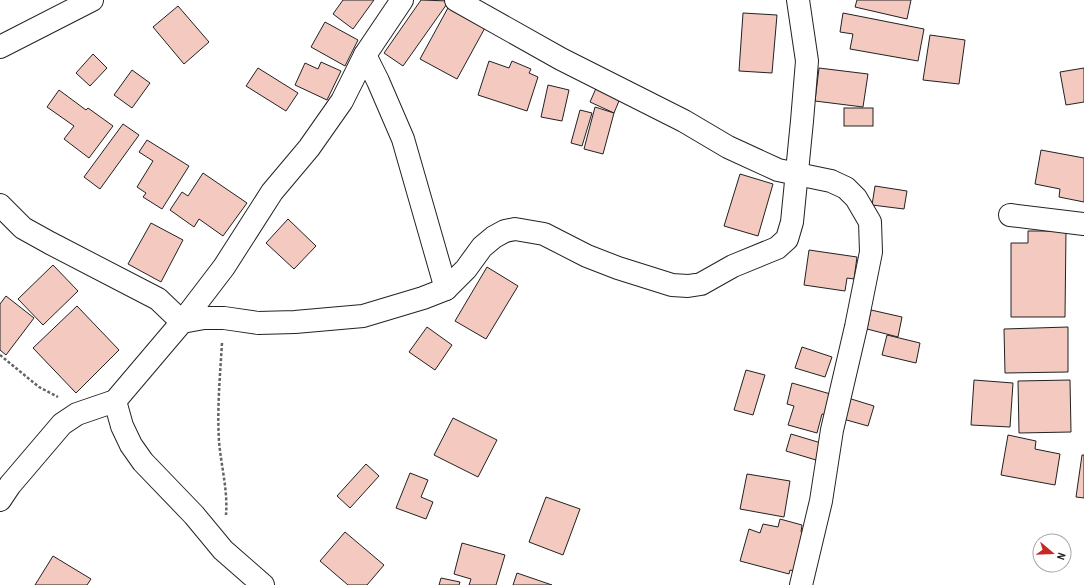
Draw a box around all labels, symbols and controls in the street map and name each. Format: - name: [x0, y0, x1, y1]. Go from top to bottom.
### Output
- north arrow: [1032, 533, 1072, 573]
- text: N: [1054, 551, 1069, 562]

